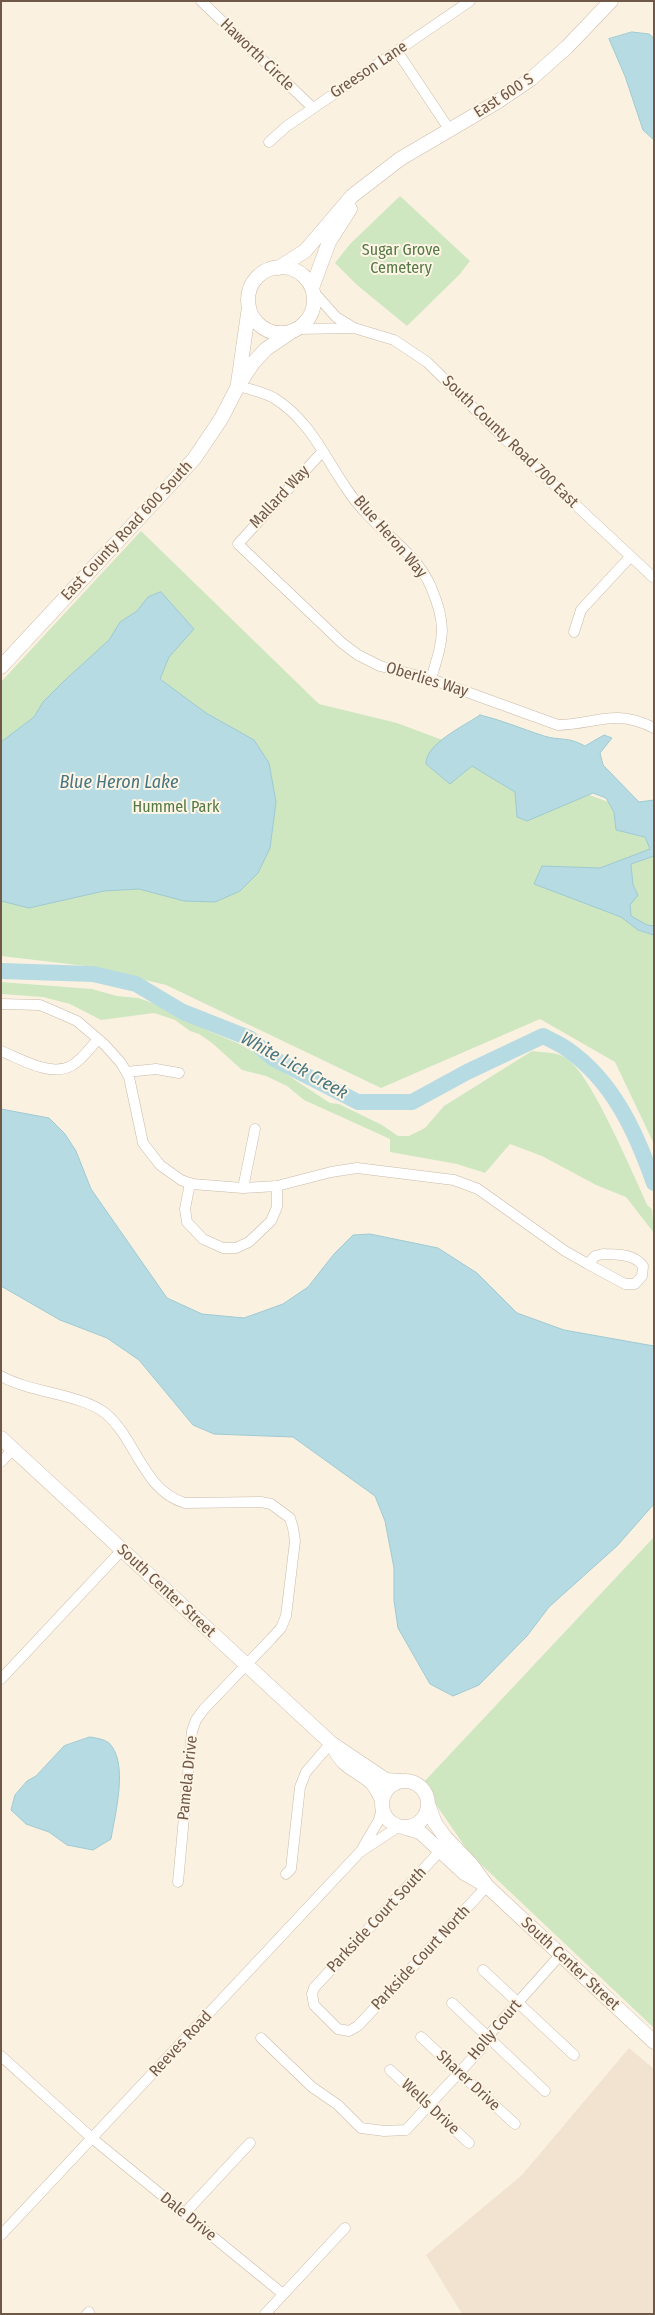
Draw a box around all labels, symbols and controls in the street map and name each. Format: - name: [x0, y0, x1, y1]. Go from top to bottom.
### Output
- street label: Haworth Circle: [216, 15, 298, 95]
- street label: Greeson Lane: [327, 37, 411, 103]
- street label: East 600 S: [471, 70, 537, 122]
- park label: Sugar Grove Cemetery: [362, 241, 440, 279]
- street label: South County Road 700 East: [438, 372, 582, 512]
- street label: East County Road 600 South: [57, 457, 197, 605]
- street label: Mallard Way: [246, 462, 314, 532]
- street label: Blue Heron Way: [349, 492, 431, 582]
- street label: Oberlies Way: [384, 658, 470, 702]
- water label: Blue Heron Lake: [59, 772, 179, 794]
- park label: Hummel Park: [133, 798, 219, 818]
- water label: White Lick Creek: [237, 1028, 351, 1104]
- street label: South Center Street: [113, 1540, 219, 1642]
- street label: Pamela Drive: [174, 1735, 202, 1821]
- street label: Parkside Court South: [323, 1863, 431, 1977]
- street label: Parkside Court North: [368, 1902, 474, 2014]
- street label: South Center Street: [517, 1913, 623, 2015]
- street label: Holly Court: [464, 1996, 526, 2064]
- street label: Reeves Road: [146, 2007, 216, 2081]
- street label: Sharer Drive: [432, 2047, 504, 2115]
- street label: Wells Drive: [397, 2075, 463, 2139]
- street label: Dale Drive: [156, 2189, 220, 2245]

